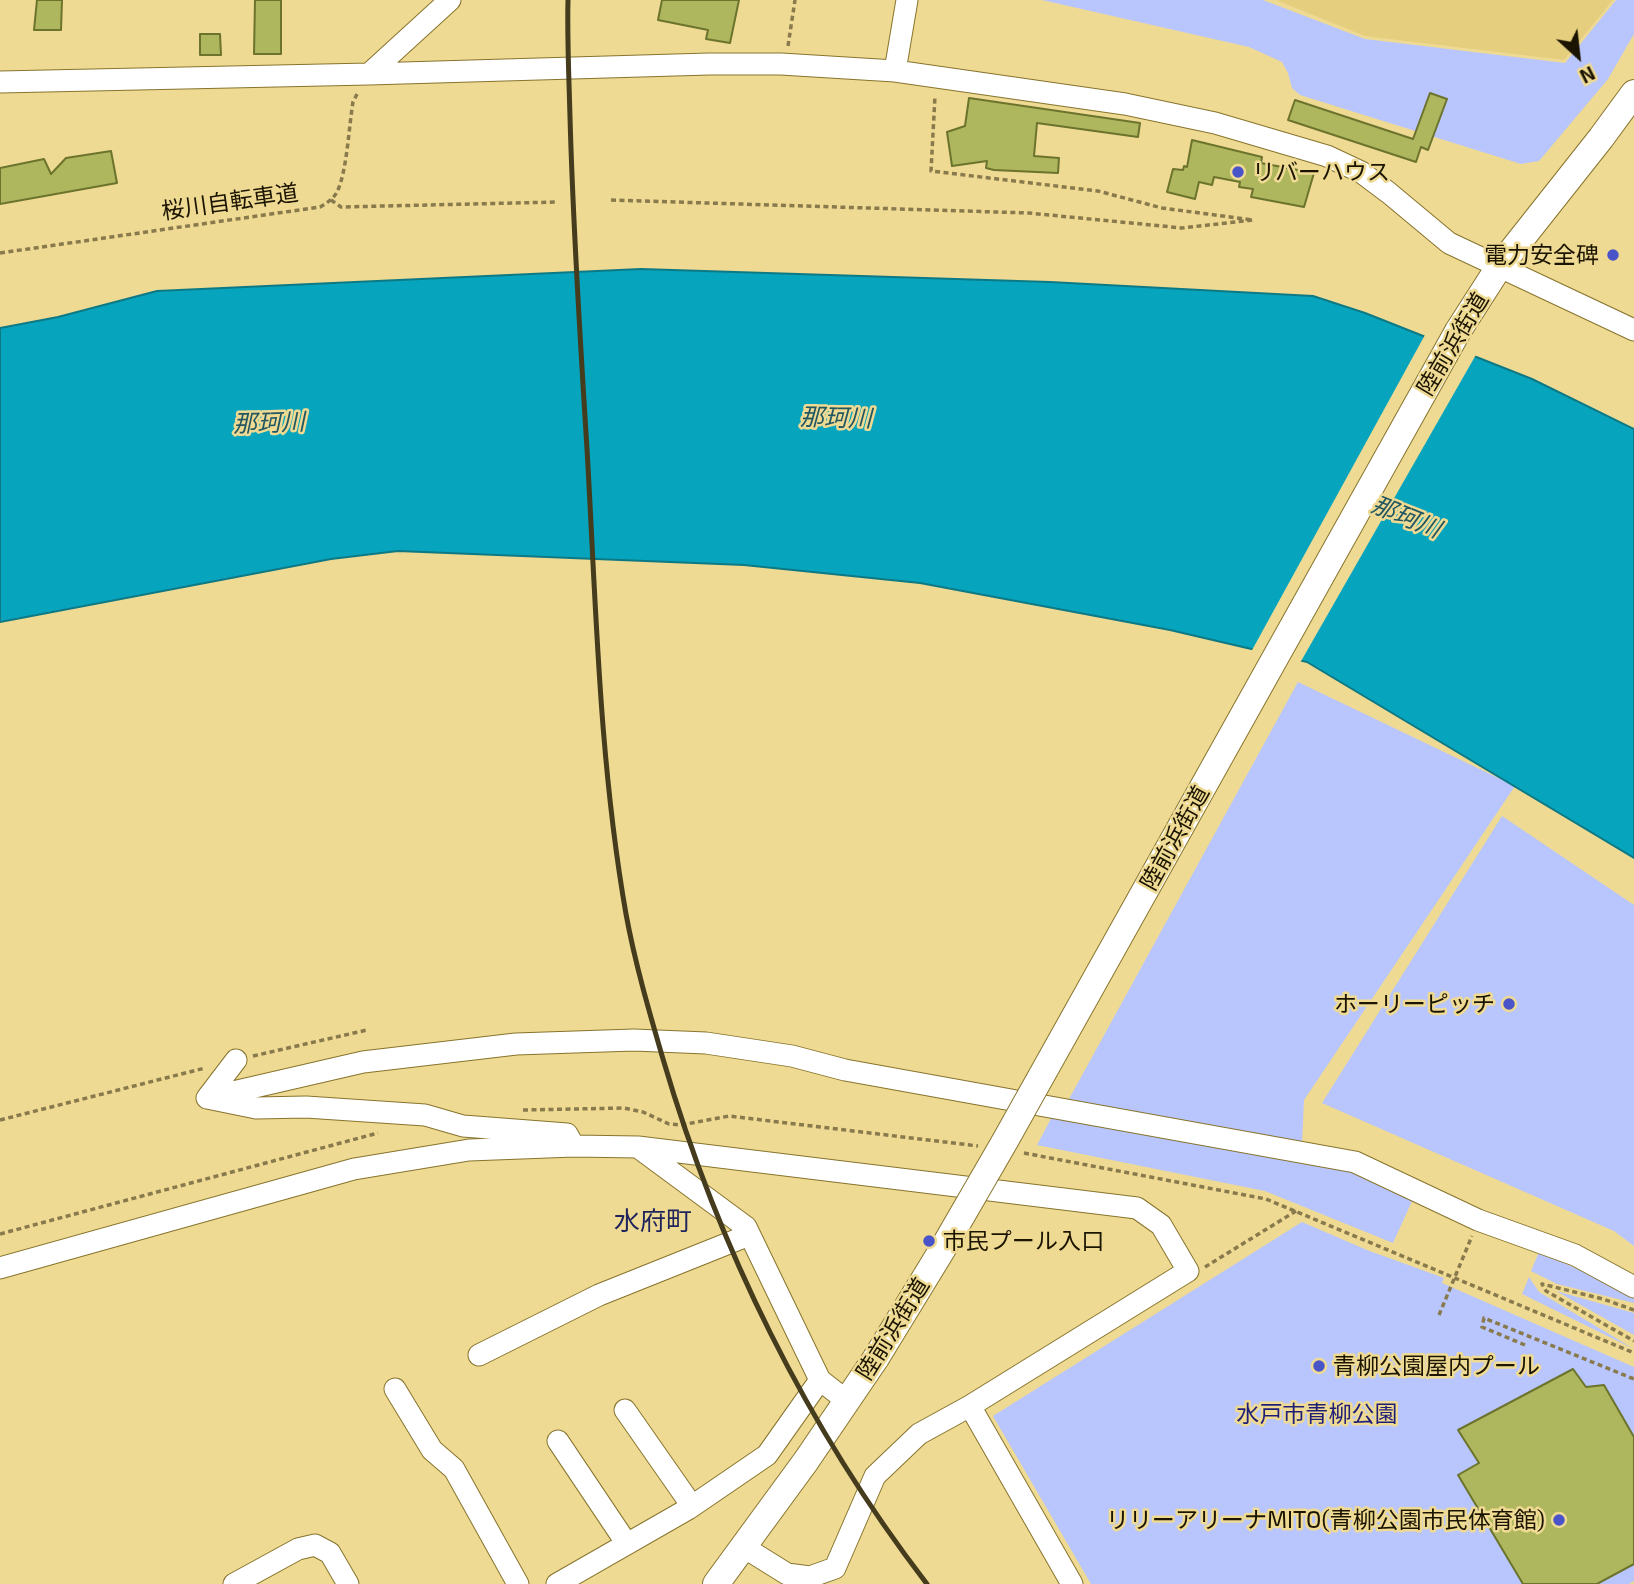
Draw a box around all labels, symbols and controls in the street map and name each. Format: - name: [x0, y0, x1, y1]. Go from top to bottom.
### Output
- north arrow: [1543, 21, 1613, 91]
- text: N: [1576, 62, 1599, 89]
- place label: リバーハウス: [1252, 158, 1390, 186]
- marker: リバーハウス: [1230, 164, 1246, 180]
- street label: 桜川自転車道: [160, 179, 300, 225]
- place label: 電力安全碑: [1484, 241, 1599, 269]
- marker: 電力安全碑: [1605, 247, 1621, 263]
- street label: 陸前浜街道: [1412, 288, 1494, 400]
- water label: 那珂川: [800, 403, 872, 433]
- water label: 那珂川: [233, 407, 305, 439]
- water label: 那珂川: [1367, 490, 1445, 544]
- street label: 陸前浜街道: [1135, 781, 1215, 895]
- place label: ホーリーピッチ: [1334, 990, 1495, 1018]
- marker: ホーリーピッチ: [1501, 996, 1517, 1012]
- district label: 水府町: [614, 1205, 692, 1237]
- place label: 市民プール入口: [943, 1227, 1104, 1255]
- marker: 市民プール入口: [921, 1233, 937, 1249]
- street label: 陸前浜街道: [851, 1273, 935, 1385]
- place label: 青柳公園屋内プール: [1333, 1352, 1540, 1380]
- marker: 青柳公園屋内プール: [1311, 1358, 1327, 1374]
- park label: 水戸市青柳公園: [1237, 1400, 1397, 1428]
- place label: リリーアリーナMITO(青柳公園市民体育館): [1106, 1506, 1545, 1534]
- marker: リリーアリーナMITO(青柳公園市民体育館): [1551, 1512, 1567, 1528]

